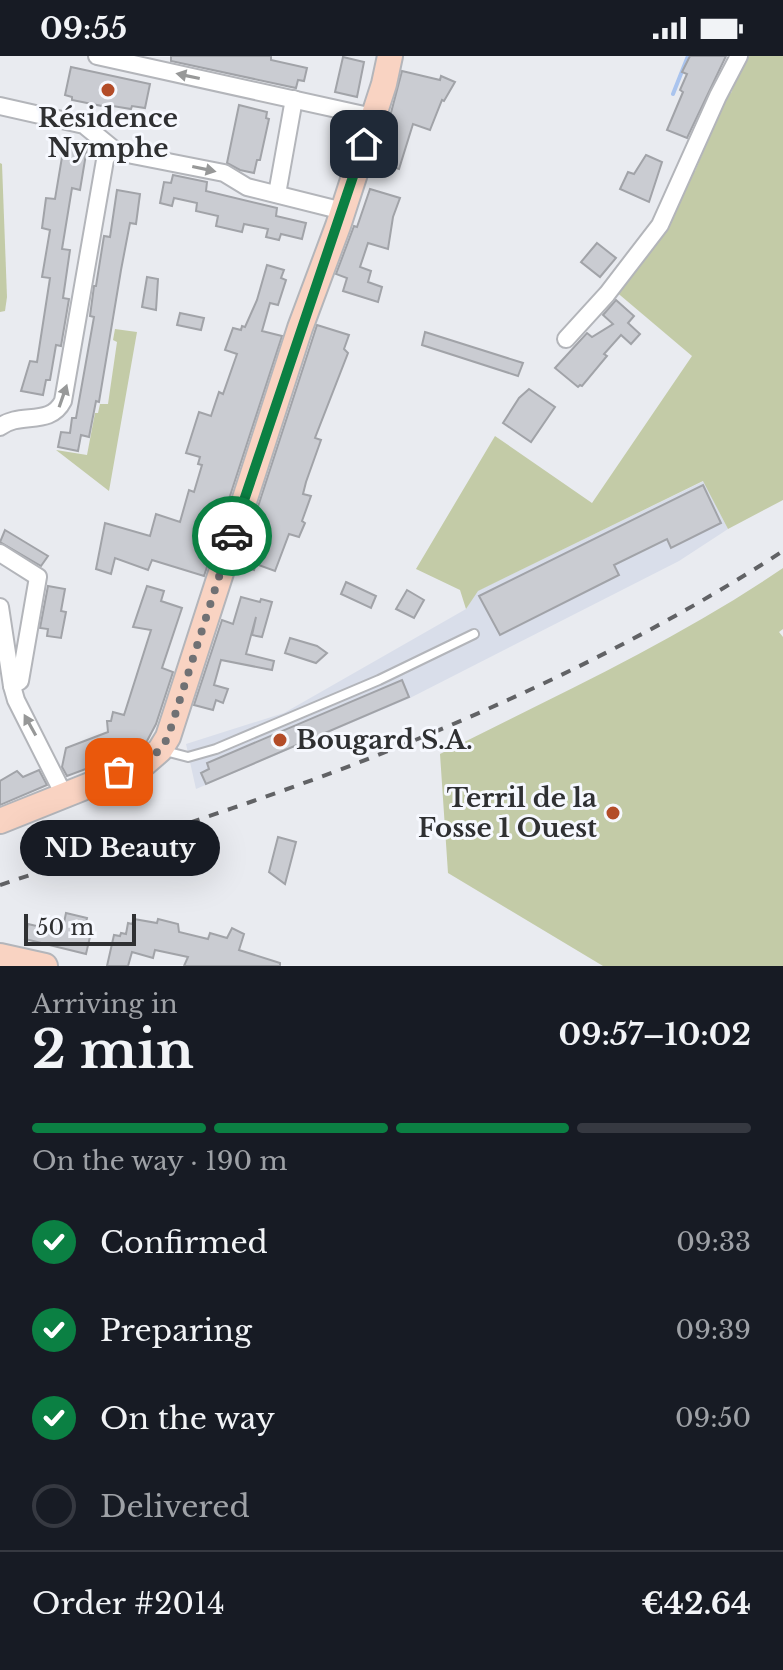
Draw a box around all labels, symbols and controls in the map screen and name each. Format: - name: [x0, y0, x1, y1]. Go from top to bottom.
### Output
- text: 09:55: [40, 10, 127, 47]
- one-way arrow: [175, 69, 200, 82]
- marker: Résidence Nymphe: [99, 81, 117, 99]
- place label: Résidence Nymphe: [38, 102, 178, 164]
- pin: [330, 110, 398, 178]
- icon: home: [342, 122, 386, 166]
- one-way arrow: [192, 163, 217, 175]
- one-way arrow: [57, 384, 70, 408]
- courier: [192, 496, 272, 576]
- icon: car: [210, 514, 254, 558]
- one-way arrow: [23, 713, 37, 736]
- place label: Bougard S.A.: [296, 724, 473, 756]
- marker: Bougard S.A.: [271, 731, 289, 749]
- pin: [85, 738, 153, 806]
- icon: bag: [97, 750, 141, 794]
- place label: Terril de la Fosse 1 Ouest: [418, 782, 597, 844]
- marker: Terril de la Fosse 1 Ouest: [604, 804, 622, 822]
- callout: ND Beauty: [19, 820, 219, 876]
- text: ND Beauty: [44, 832, 196, 864]
- scale bar: [24, 910, 136, 946]
- text: 50 m: [36, 914, 94, 941]
- text: Arriving in: [32, 988, 178, 1020]
- text: 09:57–10:02: [559, 1016, 751, 1053]
- text: 2 min: [32, 1018, 194, 1082]
- text: On the way · 190 m: [32, 1145, 287, 1177]
- icon: check: [32, 1220, 76, 1264]
- text: Confirmed: [100, 1224, 268, 1261]
- text: 09:33: [676, 1226, 751, 1258]
- icon: check: [32, 1308, 76, 1352]
- text: Preparing: [100, 1312, 252, 1349]
- text: 09:39: [676, 1314, 751, 1346]
- icon: check: [32, 1396, 76, 1440]
- text: On the way: [100, 1400, 275, 1437]
- text: 09:50: [675, 1402, 751, 1434]
- text: Delivered: [100, 1488, 250, 1525]
- text: Order #2014: [32, 1585, 225, 1622]
- text: €42.64: [641, 1585, 751, 1622]

